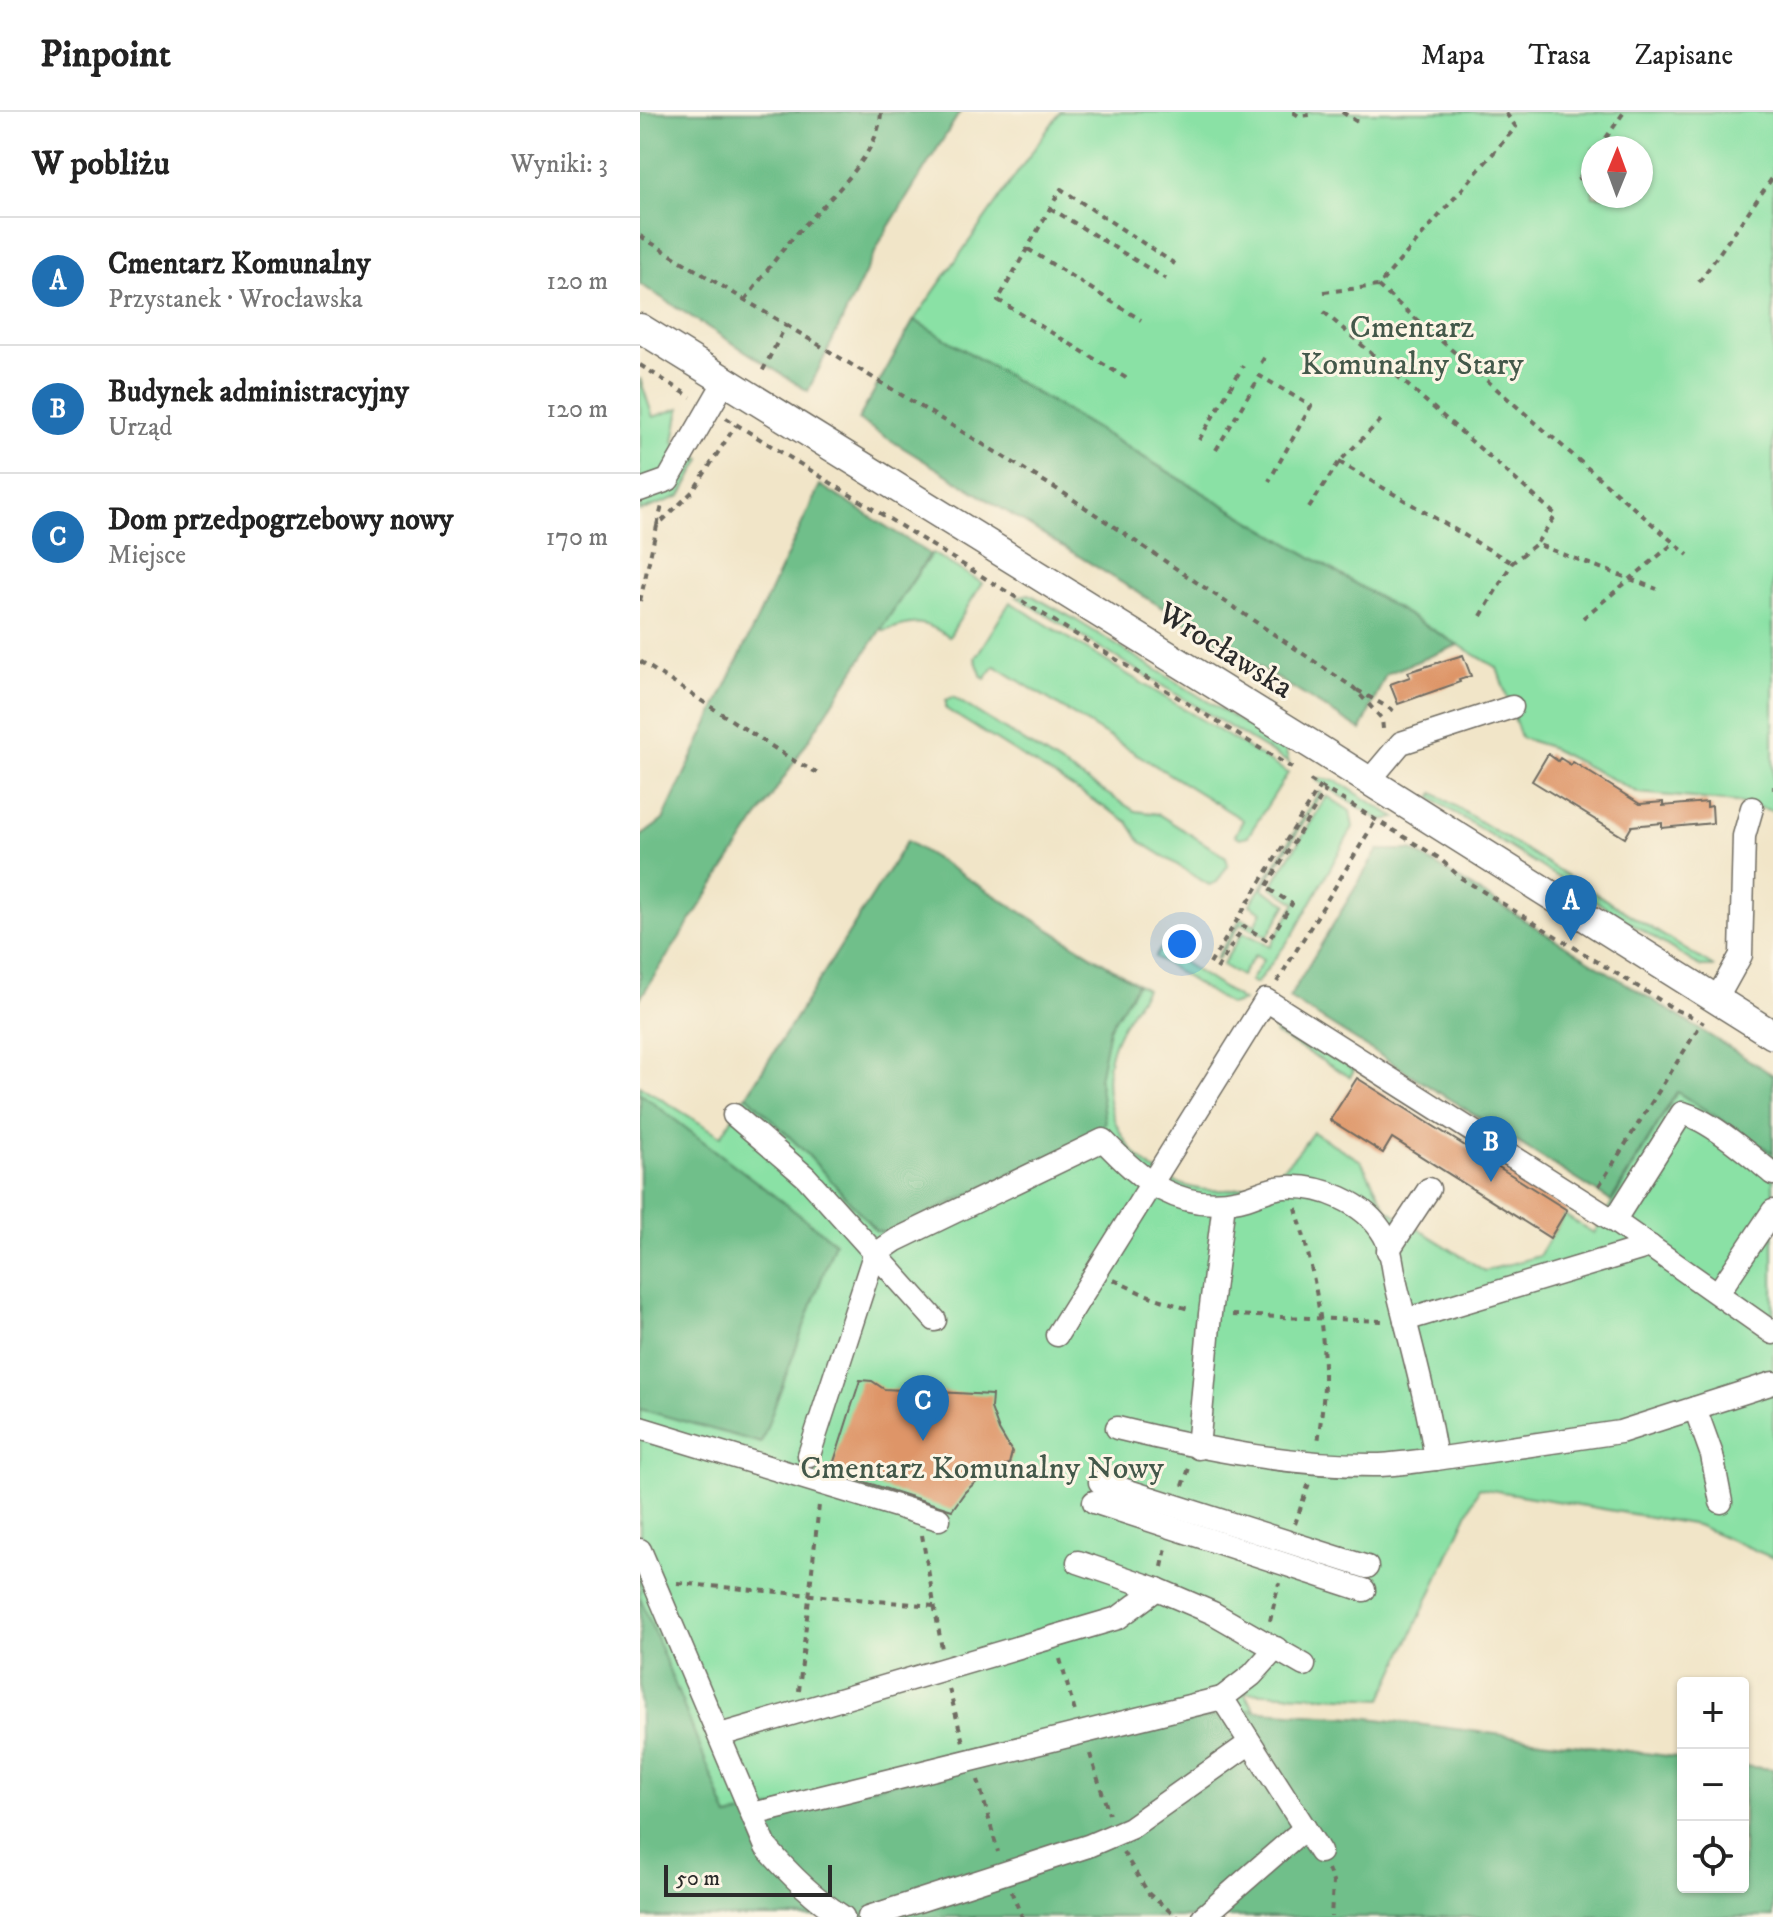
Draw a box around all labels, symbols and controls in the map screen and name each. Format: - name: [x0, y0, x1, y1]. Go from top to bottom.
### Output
- text: Pinpoint: [40, 31, 171, 79]
- text: Mapa: [1421, 38, 1485, 73]
- text: Trasa: [1529, 38, 1590, 73]
- text: Zapisane: [1634, 38, 1733, 73]
- north arrow: [1581, 136, 1653, 208]
- text: W pobliżu: [32, 143, 170, 185]
- text: Wyniki: 3: [511, 148, 608, 181]
- text: Cmentarz Komunalny: [108, 246, 371, 283]
- text: A: [50, 265, 66, 298]
- text: 120 m: [547, 265, 608, 298]
- text: Przystanek · Wrocławska: [108, 283, 363, 316]
- park label: Cmentarz Komunalny Stary: [1300, 308, 1524, 385]
- text: Budynek administracyjny: [108, 374, 409, 411]
- text: B: [50, 393, 66, 426]
- text: 120 m: [547, 393, 608, 426]
- text: Urząd: [108, 411, 172, 444]
- text: Dom przedpogrzebowy nowy: [108, 502, 453, 539]
- text: C: [49, 521, 67, 554]
- text: 170 m: [546, 521, 608, 554]
- text: Miejsce: [108, 539, 186, 572]
- street label: Wrocławska: [1149, 593, 1301, 709]
- pin: A: [1545, 875, 1597, 941]
- your location: [1162, 924, 1202, 964]
- pin: B: [1465, 1116, 1517, 1182]
- pin: C: [897, 1375, 949, 1441]
- park label: Cmentarz Komunalny Nowy: [800, 1449, 1165, 1489]
- map controls: [1677, 1677, 1749, 1893]
- button: +: [1677, 1677, 1749, 1749]
- button: −: [1677, 1749, 1749, 1821]
- button: locate: [1677, 1821, 1749, 1893]
- scale bar: [664, 1861, 832, 1897]
- text: 50 m: [676, 1865, 720, 1892]

